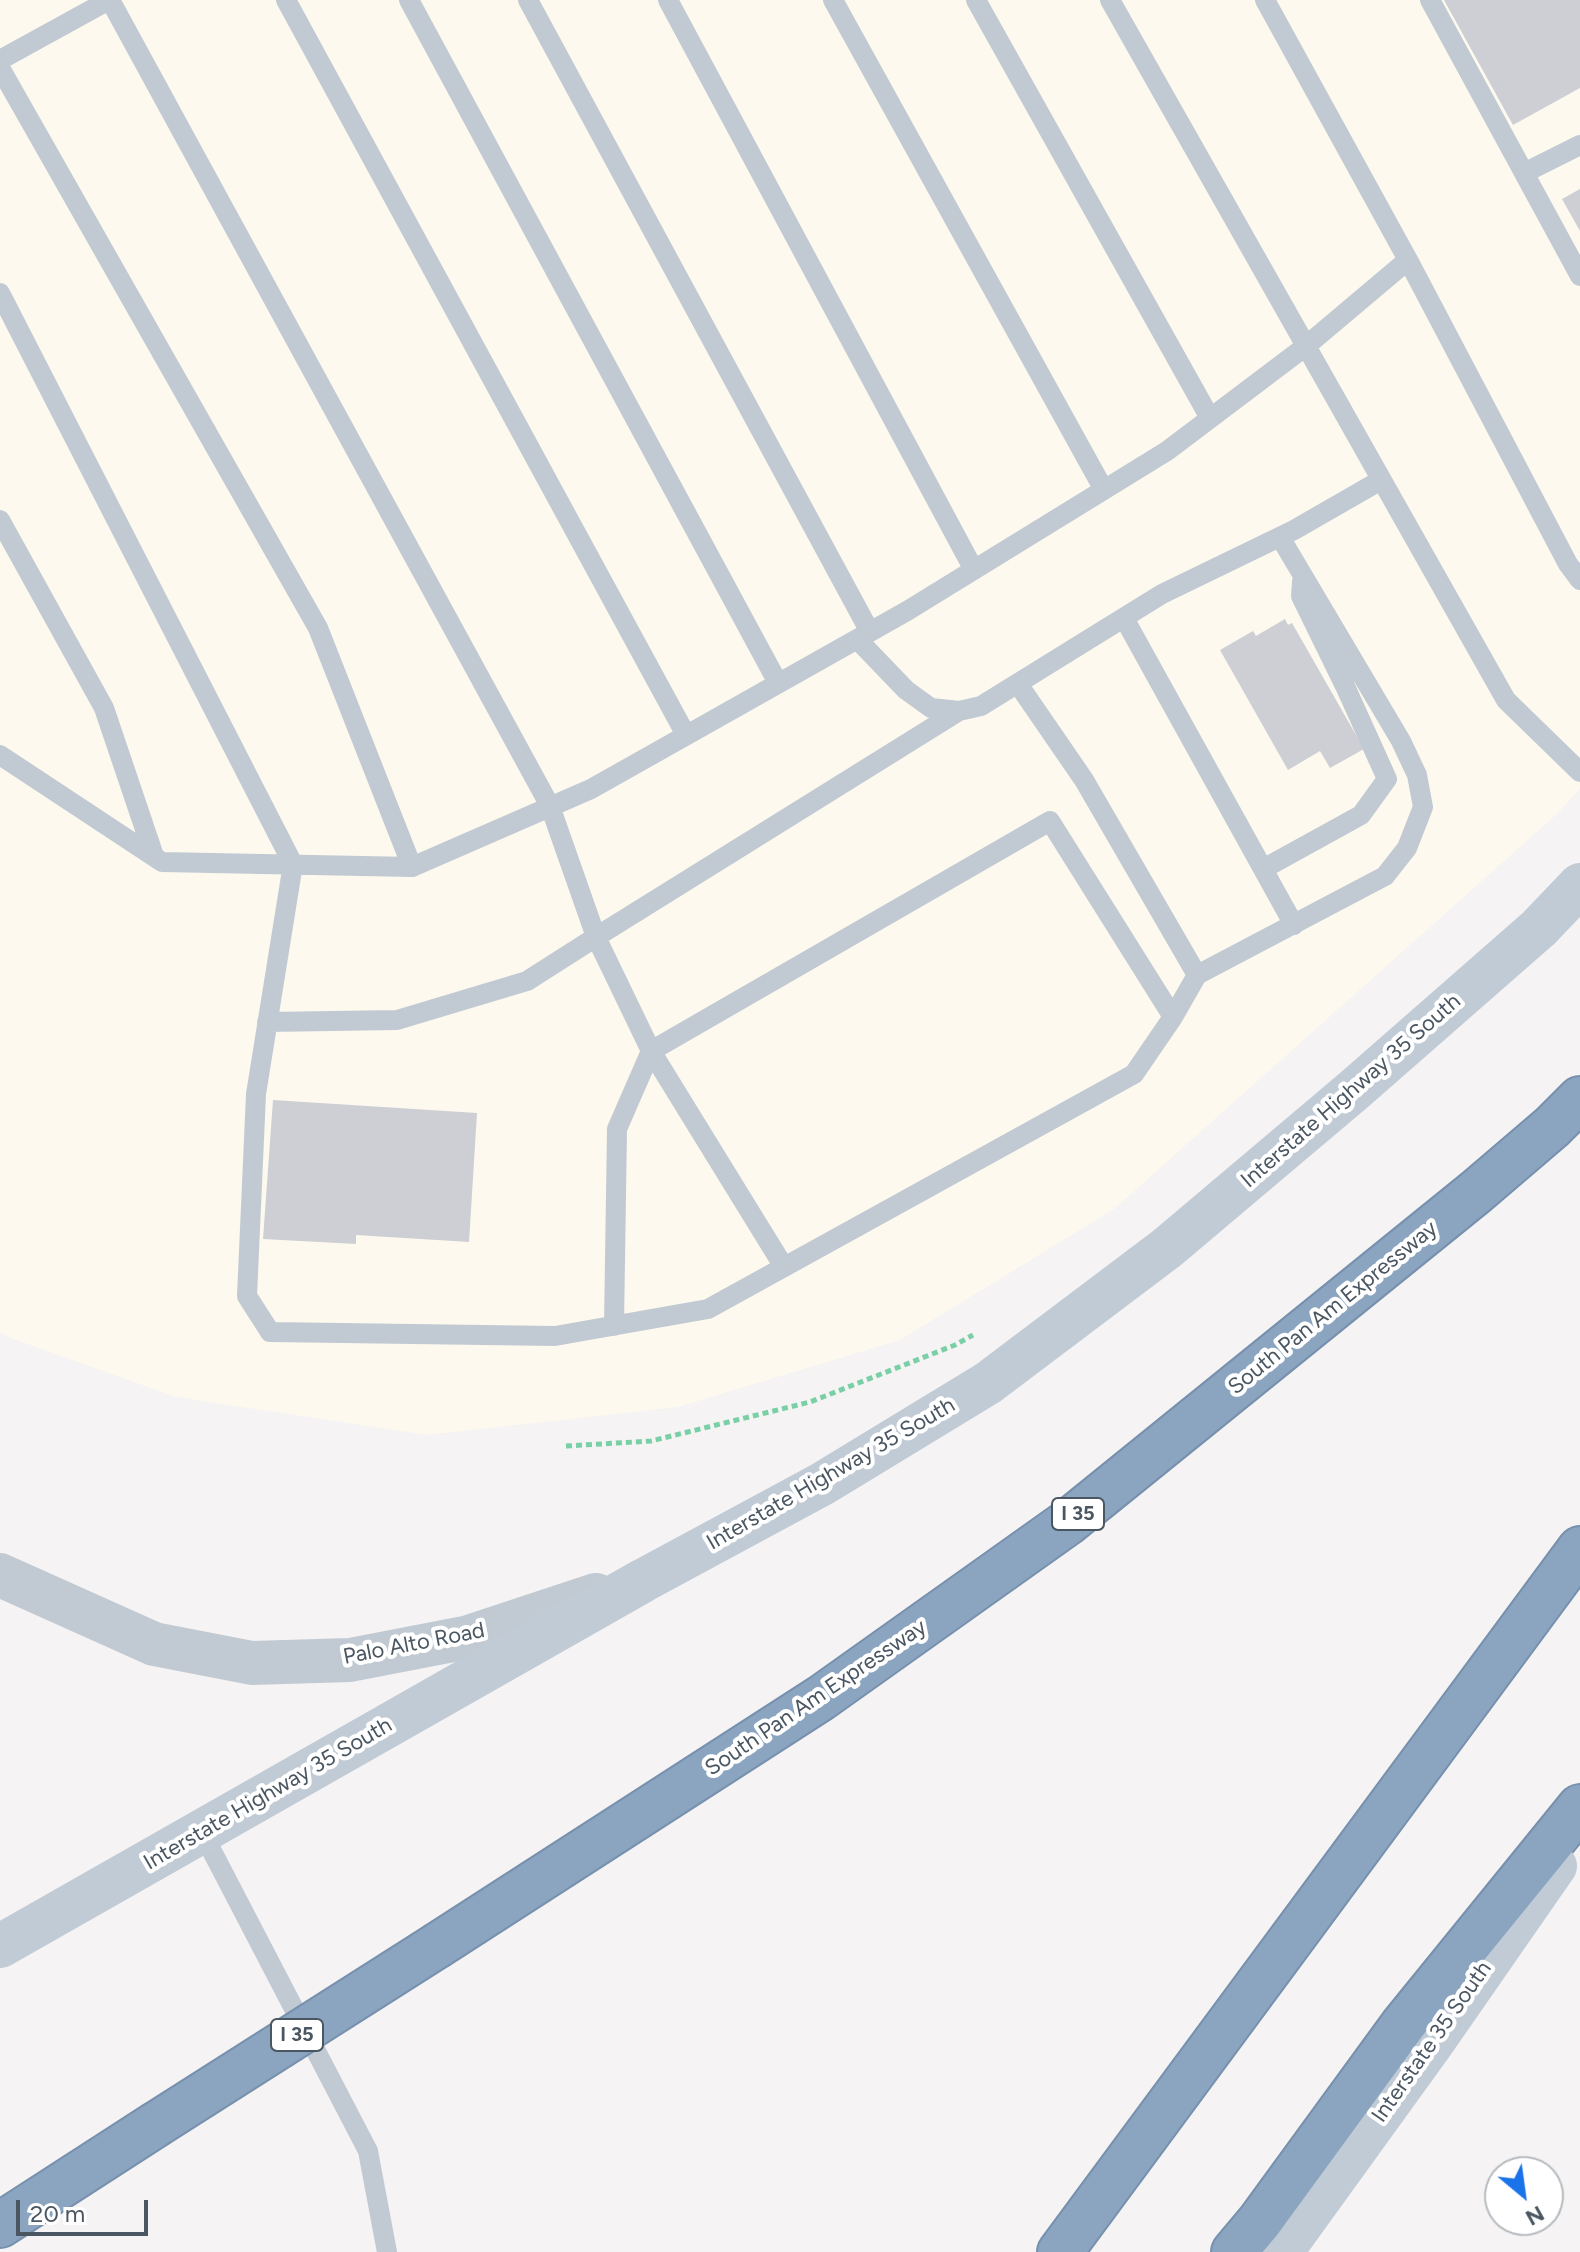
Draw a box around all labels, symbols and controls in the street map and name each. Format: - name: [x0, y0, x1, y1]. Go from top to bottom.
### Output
- street label: Interstate Highway 35 South: [1236, 988, 1466, 1194]
- street label: South Pan Am Expressway: [1223, 1216, 1443, 1400]
- street label: Interstate Highway 35 South: [702, 1392, 960, 1556]
- road number: I 35: [1052, 1498, 1104, 1530]
- street label: South Pan Am Expressway: [700, 1614, 932, 1782]
- street label: Palo Alto Road: [341, 1617, 487, 1671]
- street label: Interstate Highway 35 South: [139, 1712, 397, 1876]
- street label: Interstate 35 South: [1367, 1956, 1497, 2128]
- road number: I 35: [271, 2019, 323, 2051]
- north arrow: [1484, 2156, 1564, 2236]
- scale bar: [20, 2184, 152, 2234]
- text: 20 m: [30, 2199, 85, 2228]
- text: N: [1521, 2200, 1549, 2232]

